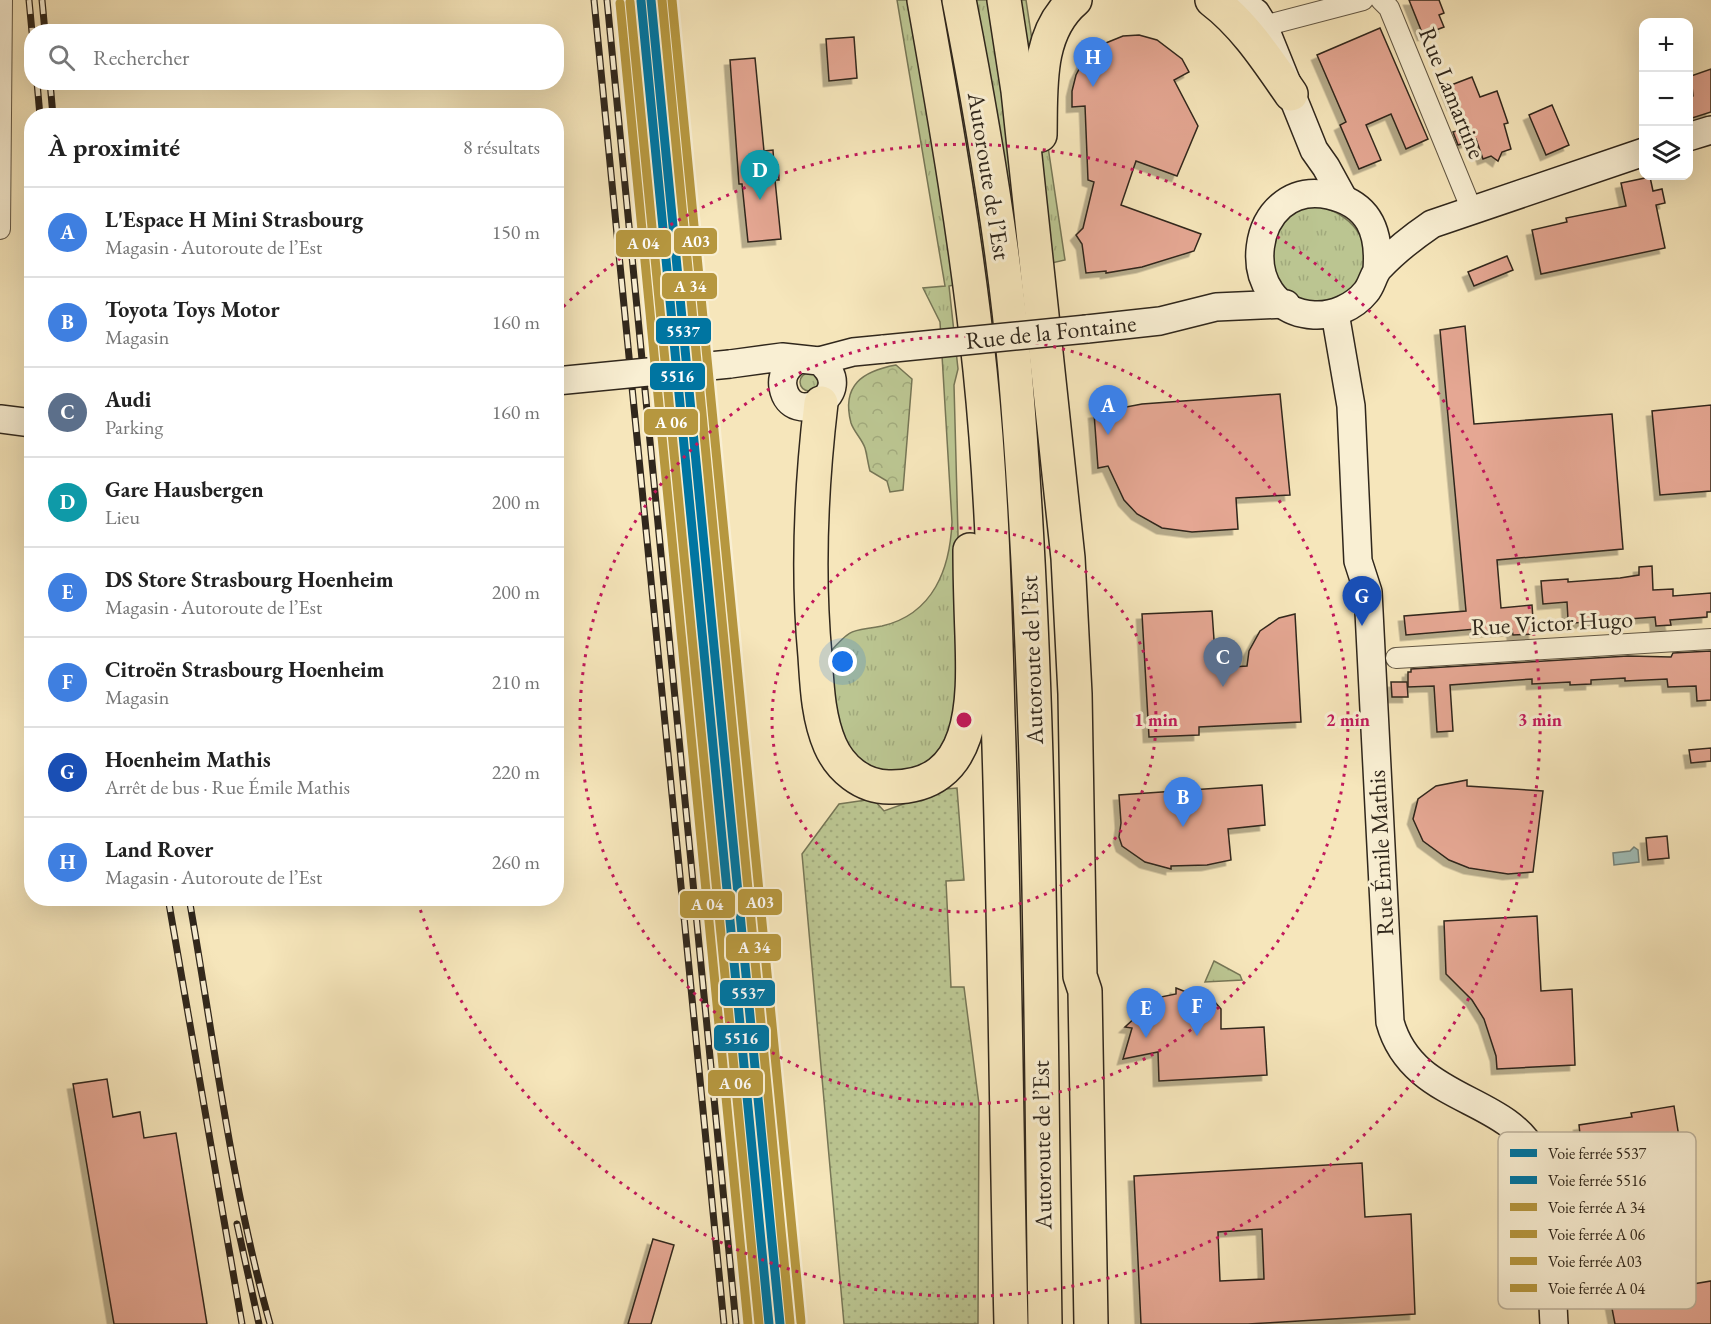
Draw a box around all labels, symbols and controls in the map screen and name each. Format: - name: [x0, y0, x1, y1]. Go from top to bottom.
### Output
- map controls: [1639, 18, 1693, 180]
- button: +: [1639, 18, 1693, 72]
- street label: Rue Lamartine: [1412, 22, 1493, 163]
- search box: [24, 24, 564, 90]
- pin: H: [1074, 38, 1112, 87]
- icon: search: [45, 41, 78, 74]
- text: Rechercher: [93, 43, 189, 72]
- button: −: [1639, 72, 1693, 126]
- street label: Autoroute de l’Est: [961, 89, 1018, 262]
- button: layers: [1639, 126, 1693, 180]
- text: À proximité: [48, 130, 180, 164]
- text: 8 résultats: [463, 134, 540, 160]
- pin: D: [740, 150, 780, 200]
- text: L'Espace H Mini Strasbourg: [105, 205, 363, 234]
- text: A: [60, 219, 75, 245]
- text: 150 m: [492, 219, 540, 245]
- line badge: A03: [673, 227, 718, 255]
- line badge: A 04: [615, 229, 672, 258]
- text: A03: [681, 231, 710, 252]
- text: A 04: [626, 233, 660, 254]
- text: Magasin · Autoroute de l’Est: [105, 234, 322, 260]
- line badge: A 34: [661, 272, 718, 300]
- text: A 34: [673, 276, 707, 297]
- text: Toyota Toys Motor: [105, 295, 280, 324]
- street label: Rue de la Fontaine: [964, 307, 1138, 356]
- text: B: [61, 309, 74, 335]
- text: 160 m: [492, 309, 540, 335]
- line badge: 5537: [655, 317, 712, 345]
- text: 5537: [666, 321, 700, 342]
- text: Magasin: [105, 324, 169, 350]
- line badge: 5516: [649, 362, 706, 391]
- text: 5516: [660, 366, 694, 387]
- text: Audi: [105, 385, 151, 414]
- pin: A: [1088, 386, 1128, 435]
- text: C: [60, 399, 75, 425]
- text: 160 m: [492, 399, 540, 425]
- line badge: A 06: [643, 408, 699, 436]
- text: A 06: [654, 412, 688, 433]
- text: Parking: [105, 414, 163, 440]
- text: Gare Hausbergen: [105, 475, 264, 504]
- text: D: [60, 489, 75, 515]
- text: 200 m: [492, 489, 540, 515]
- text: Lieu: [105, 504, 140, 530]
- text: DS Store Strasbourg Hoenheim: [105, 565, 394, 594]
- street label: Autoroute de l’Est: [1013, 574, 1050, 746]
- pin: G: [1342, 576, 1382, 626]
- text: E: [62, 579, 73, 605]
- text: 200 m: [492, 579, 540, 605]
- text: Magasin · Autoroute de l’Est: [105, 594, 322, 620]
- street label: Rue Victor Hugo: [1470, 603, 1634, 642]
- pin: C: [1204, 638, 1242, 687]
- your location: [828, 647, 857, 676]
- text: Citroën Strasbourg Hoenheim: [105, 655, 384, 684]
- text: F: [62, 669, 73, 695]
- text: 210 m: [492, 669, 540, 695]
- text: Magasin: [105, 684, 169, 710]
- text: 1 min: [1134, 708, 1178, 731]
- text: 2 min: [1326, 708, 1370, 731]
- text: 3 min: [1518, 708, 1562, 731]
- centre of rings: [954, 710, 974, 730]
- text: Hoenheim Mathis: [105, 745, 271, 774]
- text: G: [60, 759, 75, 785]
- text: 220 m: [492, 759, 540, 785]
- street label: Rue Émile Mathis: [1361, 769, 1400, 937]
- text: Arrêt de bus · Rue Émile Mathis: [105, 774, 350, 800]
- pin: B: [1164, 778, 1202, 827]
- text: Land Rover: [105, 835, 213, 864]
- text: H: [59, 849, 76, 875]
- text: 260 m: [492, 849, 540, 875]
- text: Magasin · Autoroute de l’Est: [105, 864, 322, 890]
- line badge: A03: [737, 888, 783, 916]
- line badge: A 04: [679, 890, 736, 919]
- text: A03: [745, 892, 774, 913]
- text: A 04: [690, 894, 724, 915]
- line badge: A 34: [725, 933, 782, 962]
- text: A 34: [737, 937, 771, 958]
- line badge: 5537: [719, 979, 776, 1007]
- text: 5537: [731, 983, 765, 1004]
- pin: F: [1178, 986, 1216, 1036]
- pin: E: [1126, 988, 1166, 1038]
- line badge: 5516: [713, 1024, 770, 1052]
- text: 5516: [724, 1028, 758, 1049]
- street label: Autoroute de l’Est: [1025, 1060, 1058, 1231]
- line badge: A 06: [707, 1069, 764, 1097]
- text: A 06: [718, 1073, 752, 1094]
- legend: [1498, 1132, 1696, 1309]
- text: Voie ferrée 5537: [1548, 1143, 1647, 1164]
- text: Voie ferrée 5516: [1548, 1170, 1647, 1191]
- text: Voie ferrée A 34: [1548, 1197, 1646, 1218]
- text: Voie ferrée A 06: [1548, 1224, 1646, 1245]
- text: Voie ferrée A03: [1548, 1251, 1642, 1272]
- text: Voie ferrée A 04: [1548, 1278, 1646, 1299]

